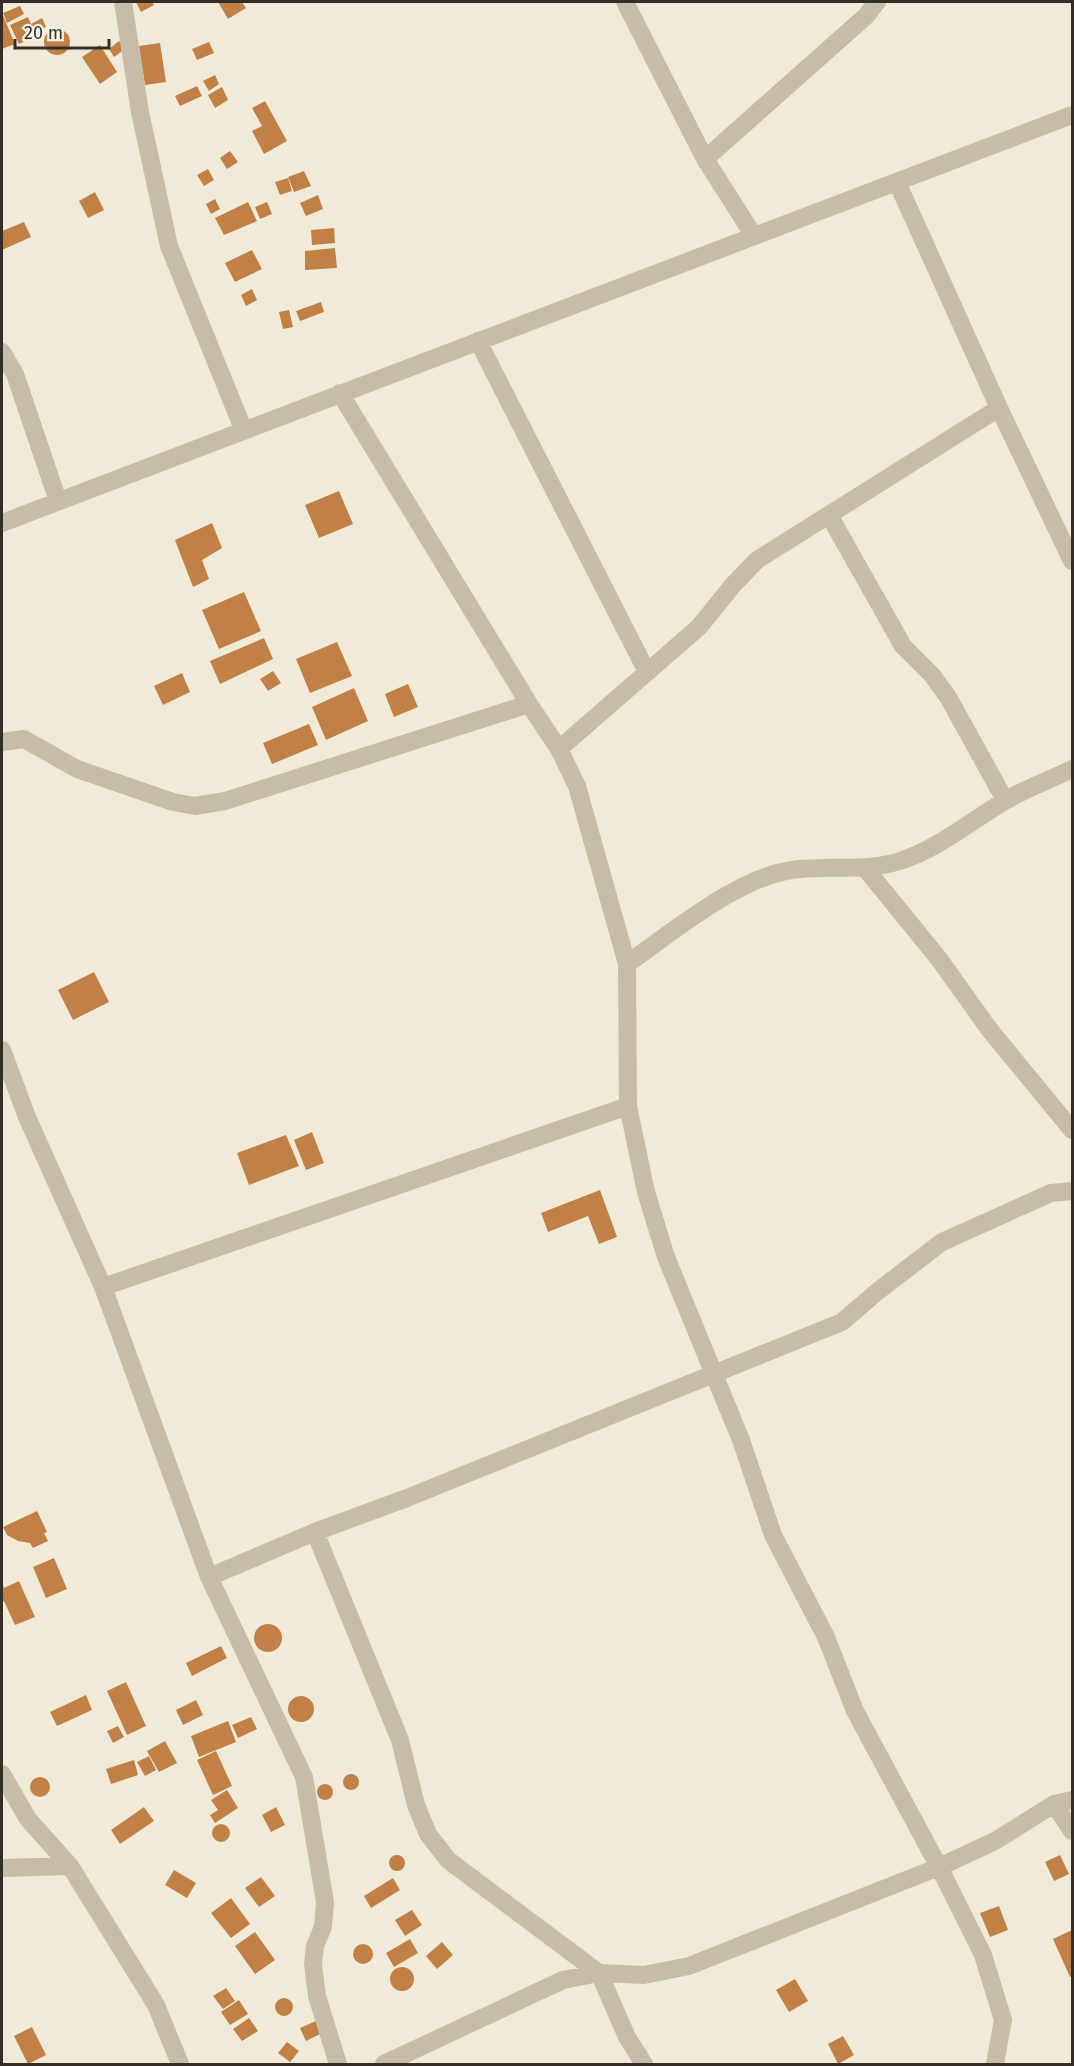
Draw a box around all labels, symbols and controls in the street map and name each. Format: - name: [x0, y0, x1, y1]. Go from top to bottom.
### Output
- scale bar: [15, 12, 110, 50]
- text: 20 m: [24, 22, 63, 44]

